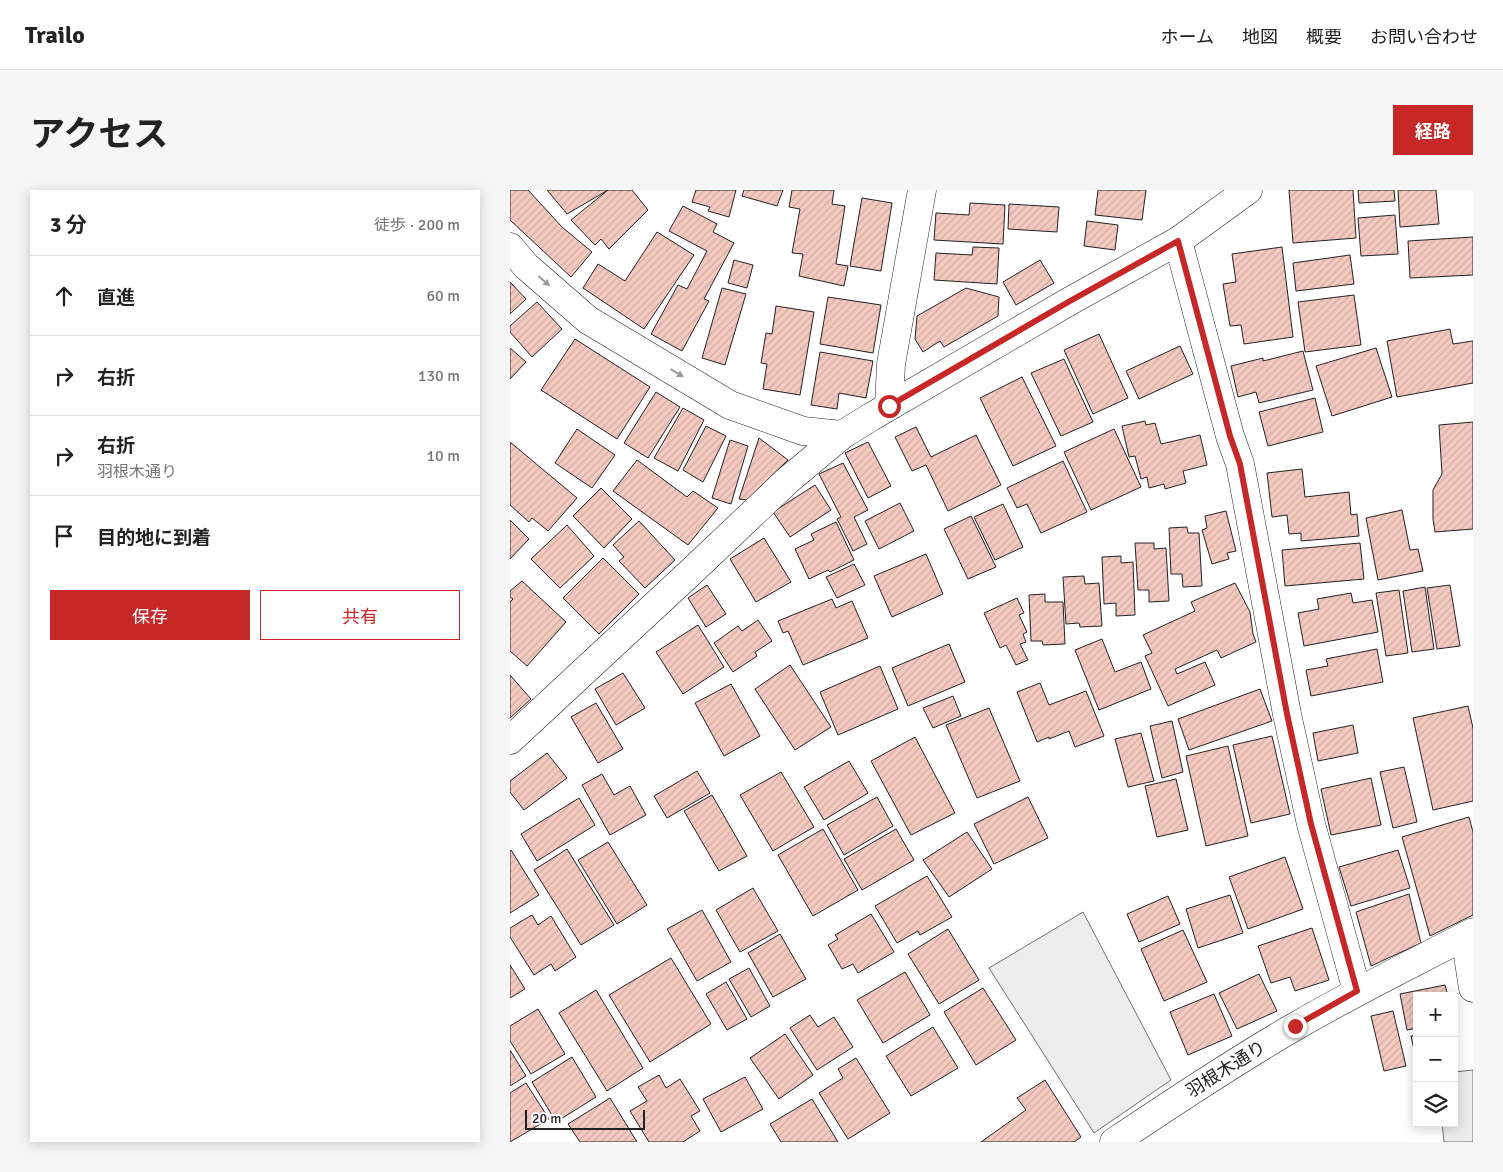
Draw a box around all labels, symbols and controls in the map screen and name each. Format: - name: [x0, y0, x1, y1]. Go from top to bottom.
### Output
- text: Trailo: [25, 20, 85, 50]
- text: ホーム: [1161, 26, 1214, 48]
- text: 地図: [1242, 26, 1278, 48]
- text: 概要: [1306, 26, 1342, 48]
- text: お問い合わせ: [1370, 26, 1478, 48]
- button: 経路: [1393, 105, 1473, 155]
- text: アクセス: [30, 113, 168, 156]
- text: 3 分: [50, 212, 87, 238]
- text: 徒歩 · 200 m: [374, 215, 460, 235]
- one-way arrow: [537, 276, 550, 287]
- icon: ahead: [50, 282, 78, 310]
- text: 直進: [97, 286, 135, 310]
- text: 60 m: [426, 286, 460, 306]
- icon: right: [50, 362, 78, 390]
- text: 右折: [97, 366, 135, 390]
- text: 130 m: [418, 366, 460, 386]
- one-way arrow: [671, 369, 684, 378]
- route start: [878, 395, 901, 418]
- text: 右折: [97, 434, 135, 458]
- icon: right: [50, 442, 78, 470]
- text: 10 m: [426, 446, 460, 466]
- text: 羽根木通り: [97, 462, 177, 482]
- icon: arrive: [50, 522, 78, 550]
- text: 目的地に到着: [97, 526, 211, 550]
- button: 保存: [50, 590, 250, 640]
- button: 共有: [260, 590, 460, 640]
- map controls: [1413, 992, 1458, 1127]
- button: +: [1413, 992, 1458, 1037]
- route end: [1284, 1015, 1307, 1038]
- street label: 羽根木通り: [1182, 1036, 1270, 1102]
- button: −: [1413, 1037, 1458, 1082]
- button: layers: [1413, 1082, 1458, 1127]
- scale bar: [525, 1107, 645, 1130]
- text: 20 m: [532, 1110, 561, 1127]

